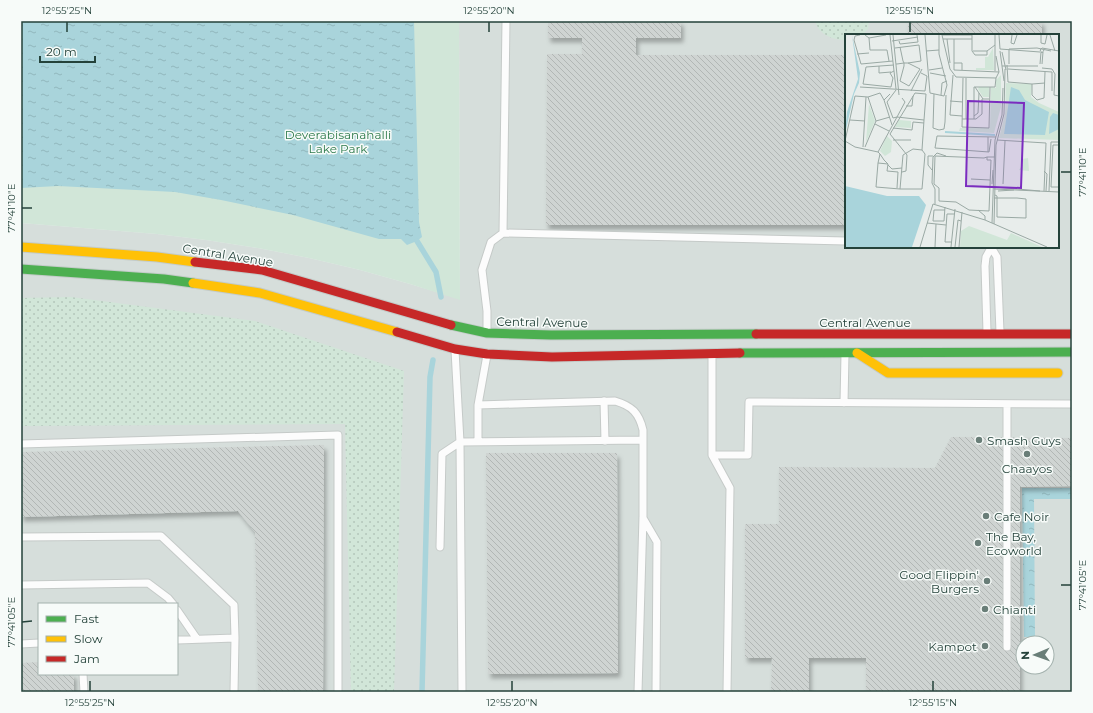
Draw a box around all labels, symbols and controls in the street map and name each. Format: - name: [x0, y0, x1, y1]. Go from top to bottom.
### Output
- text: 12°55'25"N: [42, 4, 92, 17]
- text: 12°55'20"N: [463, 4, 515, 17]
- text: 12°55'15"N: [886, 4, 934, 17]
- inset map: [845, 34, 1059, 248]
- scale bar: [40, 38, 95, 64]
- text: 20 m: [46, 44, 77, 59]
- park label: Deverabisanahalli Lake Park: [285, 127, 391, 156]
- text: 77°41'10"E: [1076, 147, 1089, 196]
- text: 77°41'10"E: [5, 183, 18, 232]
- street label: Central Avenue: [182, 240, 274, 270]
- street label: Central Avenue: [496, 314, 588, 330]
- street label: Central Avenue: [819, 315, 911, 330]
- place label: Smash Guys: [987, 433, 1061, 448]
- marker: Smash Guys: [974, 435, 984, 445]
- marker: Chaayos: [1022, 449, 1032, 459]
- place label: Chaayos: [1002, 461, 1052, 476]
- place label: Cafe Noir: [994, 509, 1049, 524]
- marker: Cafe Noir: [981, 511, 991, 521]
- place label: The Bay, Ecoworld: [986, 529, 1042, 558]
- marker: The Bay, Ecoworld: [973, 538, 983, 548]
- text: 77°41'05"E: [1076, 560, 1089, 610]
- place label: Good Flippin' Burgers: [899, 567, 979, 596]
- marker: Good Flippin' Burgers: [982, 576, 992, 586]
- text: 77°41'05"E: [5, 597, 18, 647]
- place label: Chianti: [993, 602, 1036, 617]
- legend: [38, 603, 178, 675]
- marker: Chianti: [980, 604, 990, 614]
- text: Fast: [74, 611, 99, 626]
- text: Slow: [74, 631, 103, 646]
- north arrow: [1015, 635, 1055, 675]
- place label: Kampot: [928, 639, 977, 654]
- marker: Kampot: [980, 641, 990, 651]
- text: Jam: [73, 651, 100, 666]
- text: N: [1018, 651, 1032, 660]
- text: 12°55'25"N: [65, 696, 115, 709]
- text: 12°55'20"N: [486, 696, 538, 709]
- text: 12°55'15"N: [909, 696, 957, 709]

